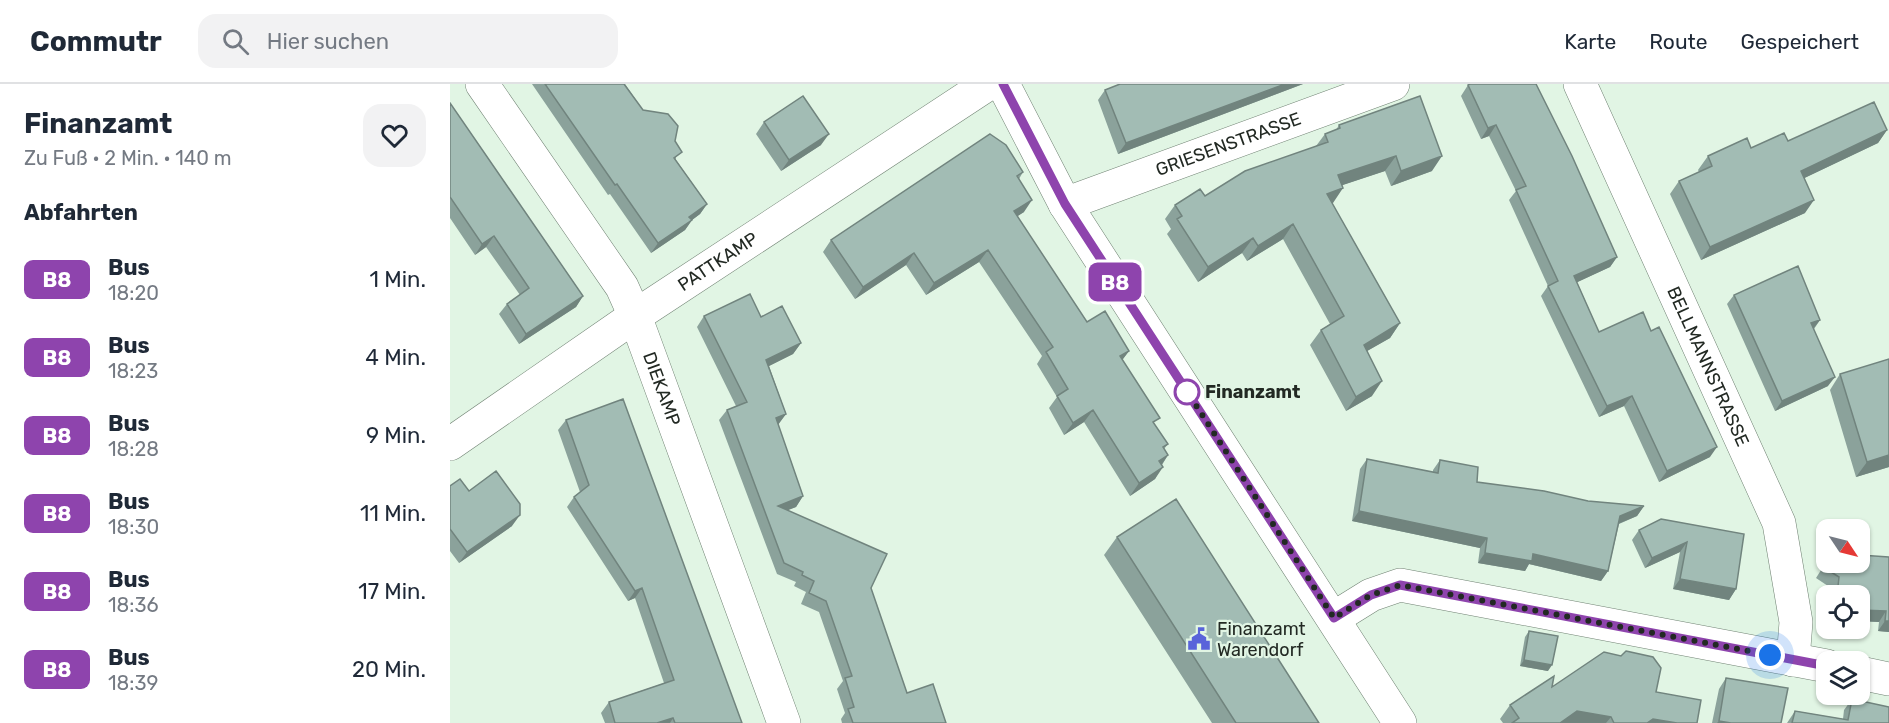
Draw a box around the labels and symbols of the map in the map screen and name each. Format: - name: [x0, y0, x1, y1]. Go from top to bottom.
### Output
- street label: GRIESENSTRASSE: [1153, 108, 1304, 181]
- street label: PATTKAMP: [674, 227, 762, 296]
- line badge: B8: [1088, 262, 1142, 302]
- street label: BELLMANNSTRASSE: [1662, 283, 1754, 450]
- street label: DIEKAMP: [638, 349, 685, 429]
- marker: Finanzamt: [1174, 379, 1200, 405]
- place label: Finanzamt: [1205, 381, 1300, 403]
- north arrow: [1816, 519, 1870, 573]
- place label: Finanzamt Warendorf: [1217, 618, 1306, 661]
- public building icon: Finanzamt Warendorf: [1186, 626, 1212, 652]
- your location: [1755, 640, 1785, 670]

